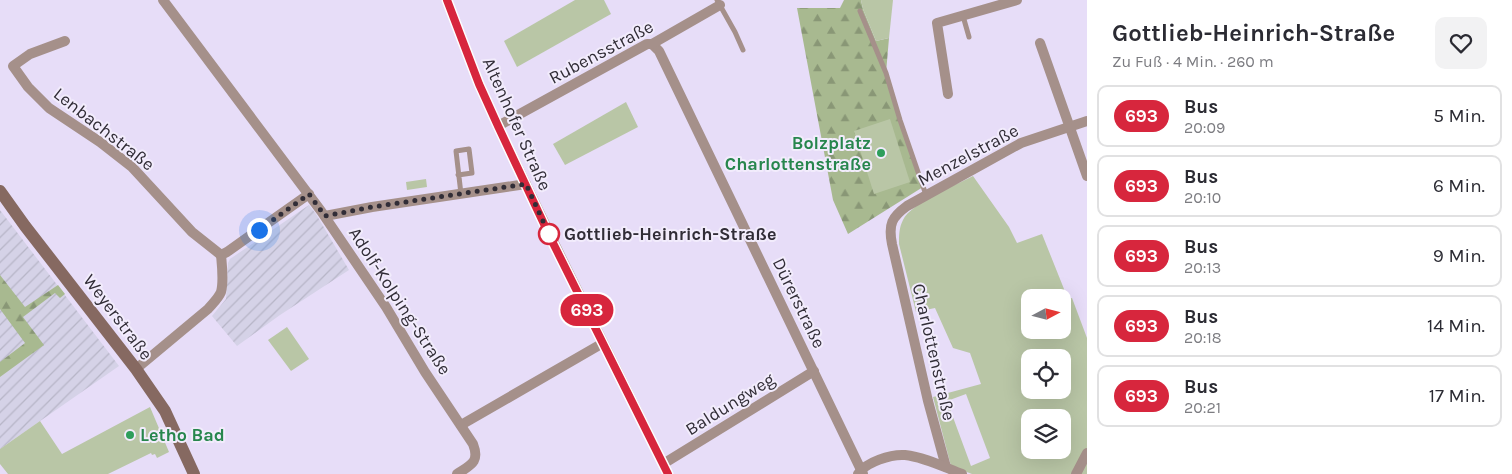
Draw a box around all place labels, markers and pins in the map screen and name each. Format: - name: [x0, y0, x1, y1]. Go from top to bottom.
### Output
- place label: Bolzplatz Charlottenstraße: [725, 132, 871, 175]
- marker: Bolzplatz Charlottenstraße: [875, 147, 887, 159]
- marker: Gottlieb-Heinrich-Straße: [538, 223, 560, 245]
- place label: Gottlieb-Heinrich-Straße: [564, 223, 776, 245]
- place label: Letho Bad: [140, 424, 225, 446]
- marker: Letho Bad: [124, 429, 136, 441]

